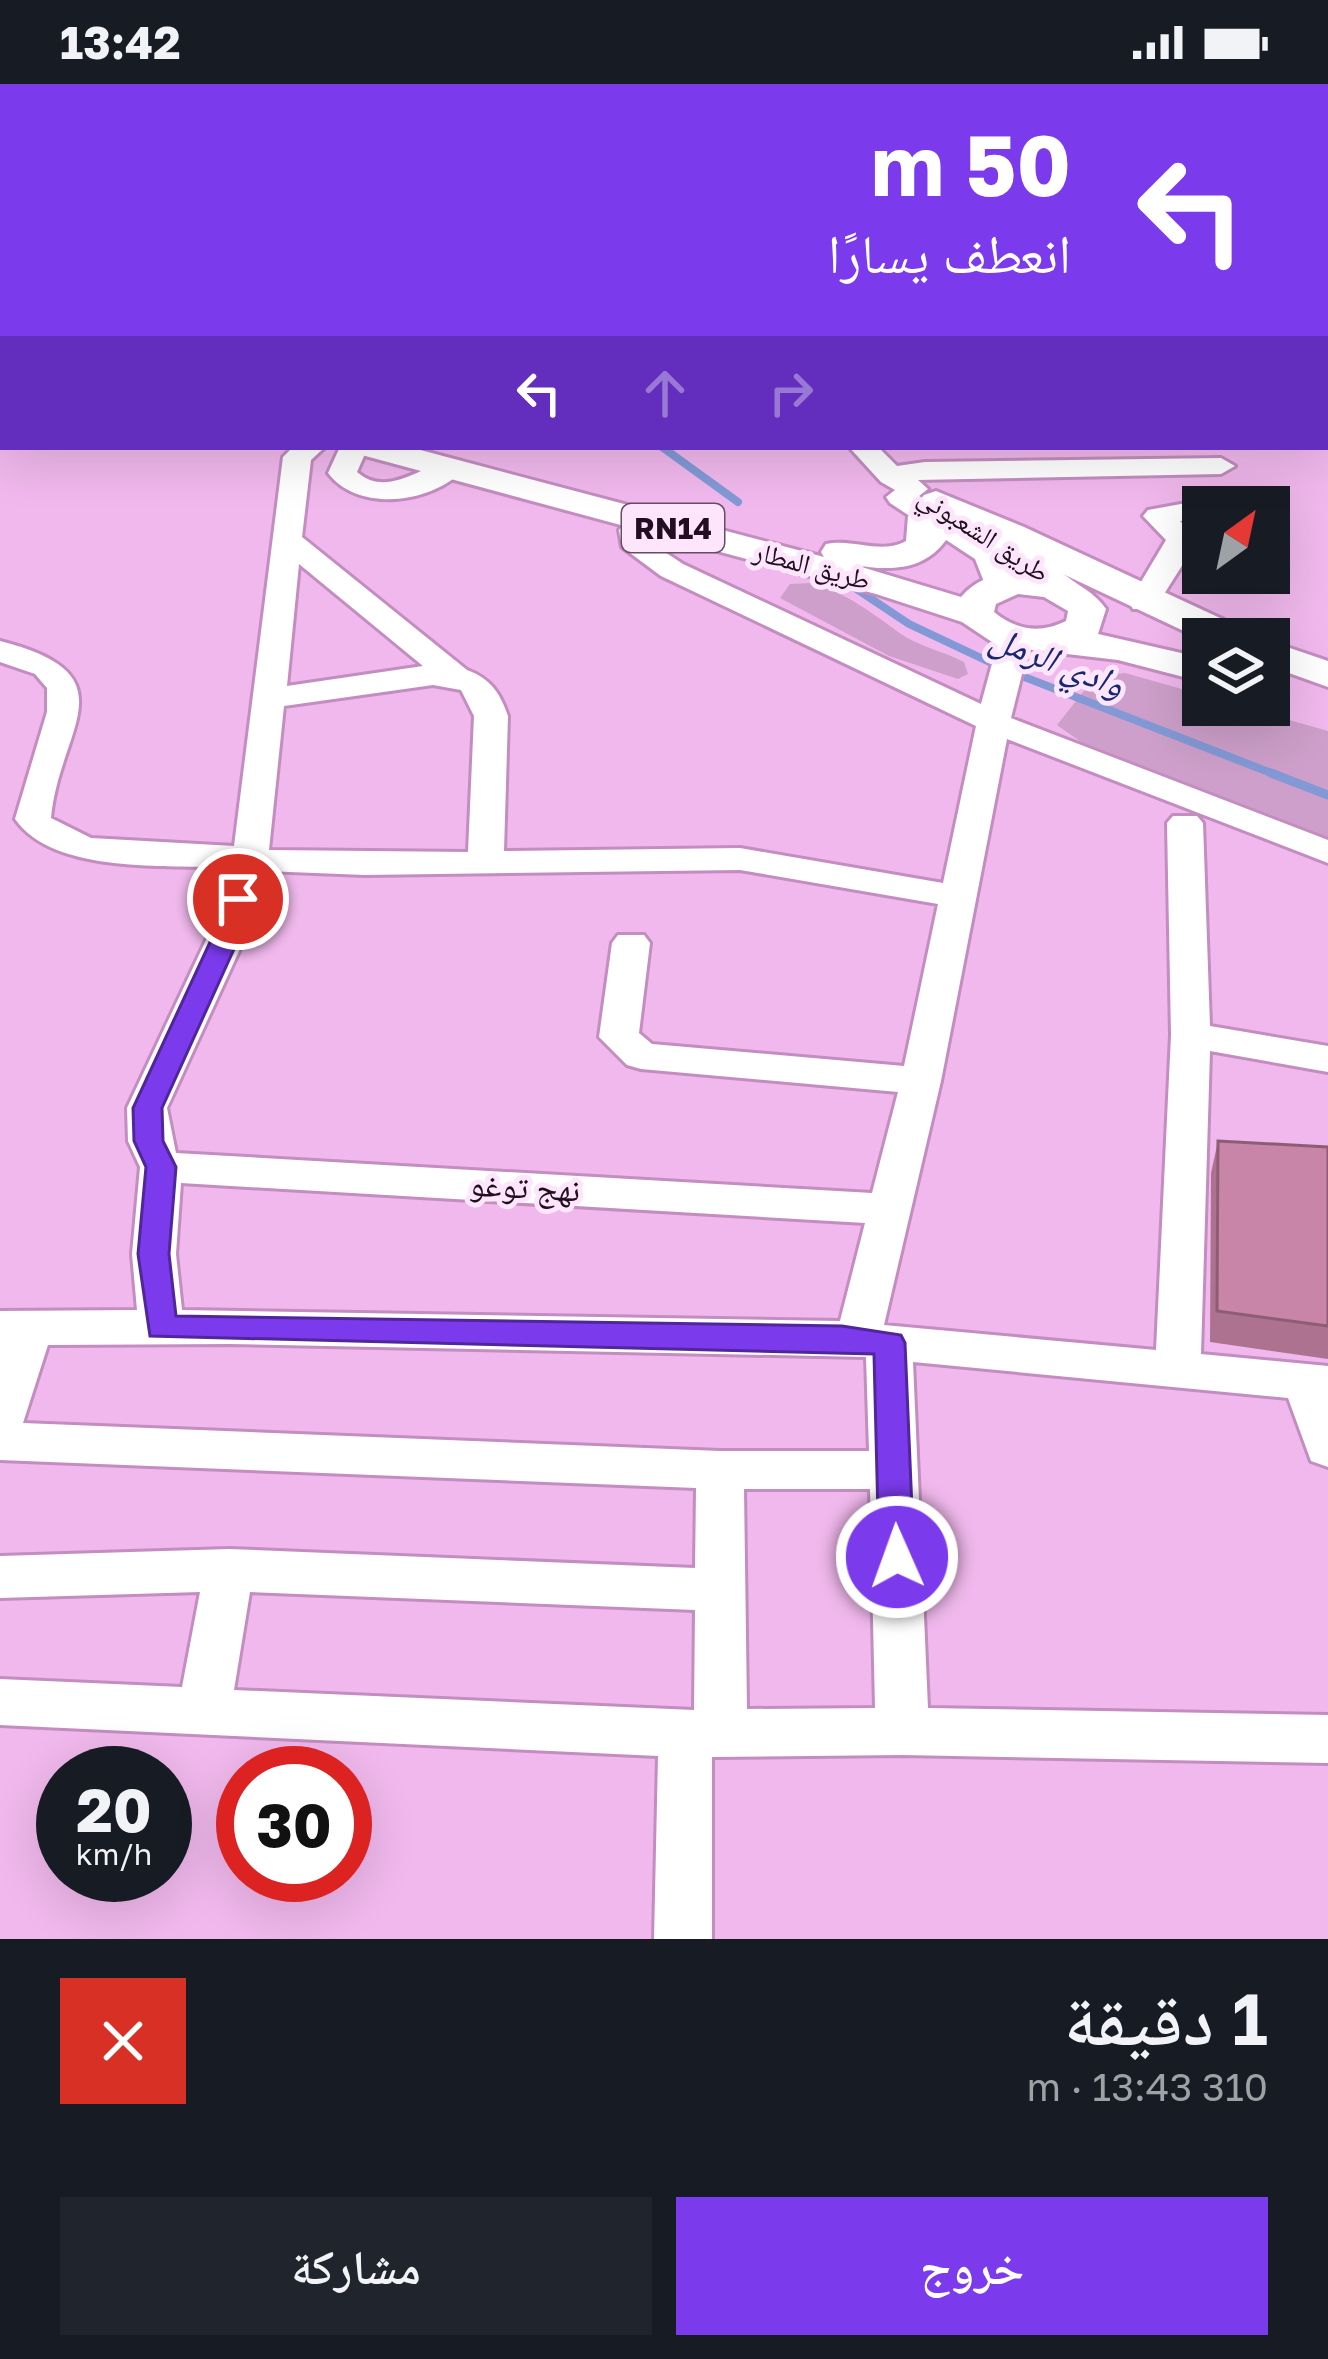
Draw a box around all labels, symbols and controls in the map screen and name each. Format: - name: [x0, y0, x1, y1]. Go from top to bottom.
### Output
- text: 13:42: [60, 15, 181, 69]
- text: 50 m: [871, 114, 1071, 214]
- icon: left: [1113, 132, 1269, 288]
- text: انعطف يسارًا: [828, 220, 1071, 285]
- icon: left: [506, 360, 572, 426]
- icon: ahead: [632, 360, 698, 426]
- icon: right: [758, 360, 824, 426]
- street label: طريق الشعبوني: [909, 480, 1056, 593]
- north arrow: [1182, 486, 1290, 594]
- map controls: [1182, 486, 1290, 726]
- road number: RN14: [622, 504, 724, 552]
- street label: طريق المطار: [749, 534, 874, 597]
- water label: وادي الرمل: [982, 615, 1131, 713]
- button: layers: [1182, 618, 1290, 726]
- pin: [187, 848, 289, 950]
- icon: arrive: [205, 866, 271, 932]
- street label: نهج توغو: [469, 1164, 581, 1211]
- position arrow: [834, 1494, 960, 1620]
- speed limit sign: 30: [216, 1746, 372, 1902]
- text: 20: [76, 1773, 152, 1845]
- text: km/h: [76, 1836, 152, 1872]
- text: 1 دقيقة: [1064, 1974, 1268, 2061]
- button: close: [60, 1978, 186, 2104]
- text: 310 m · 13:43: [1027, 2063, 1268, 2110]
- button: مشاركة: [60, 2197, 652, 2335]
- button: خروج: [676, 2197, 1268, 2335]

